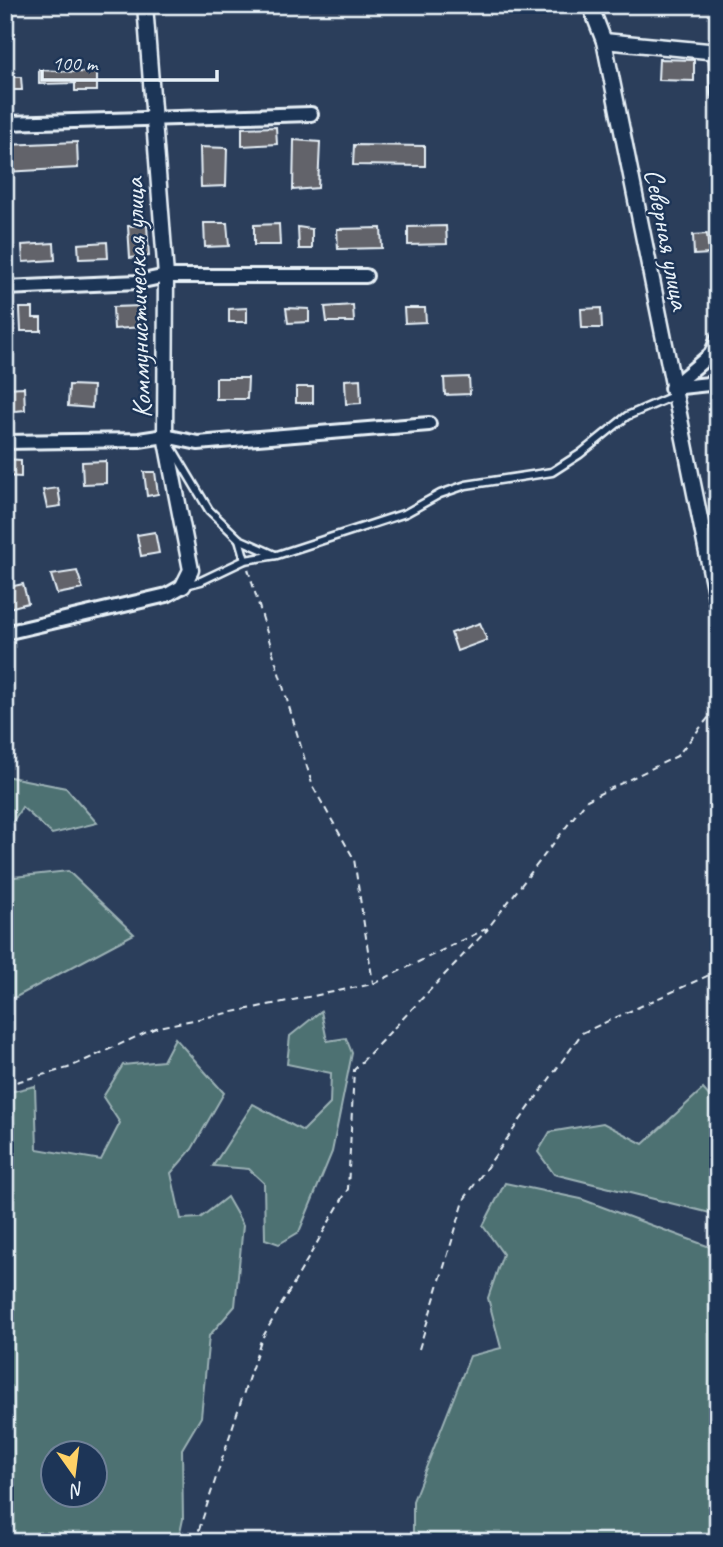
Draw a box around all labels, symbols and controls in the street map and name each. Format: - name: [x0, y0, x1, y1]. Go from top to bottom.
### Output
- scale bar: [42, 38, 217, 82]
- text: 100 m: [52, 50, 99, 76]
- street label: Северная улица: [637, 166, 699, 314]
- street label: Коммунистическая улица: [116, 175, 159, 419]
- north arrow: [38, 1438, 108, 1508]
- text: N: [66, 1476, 86, 1503]

